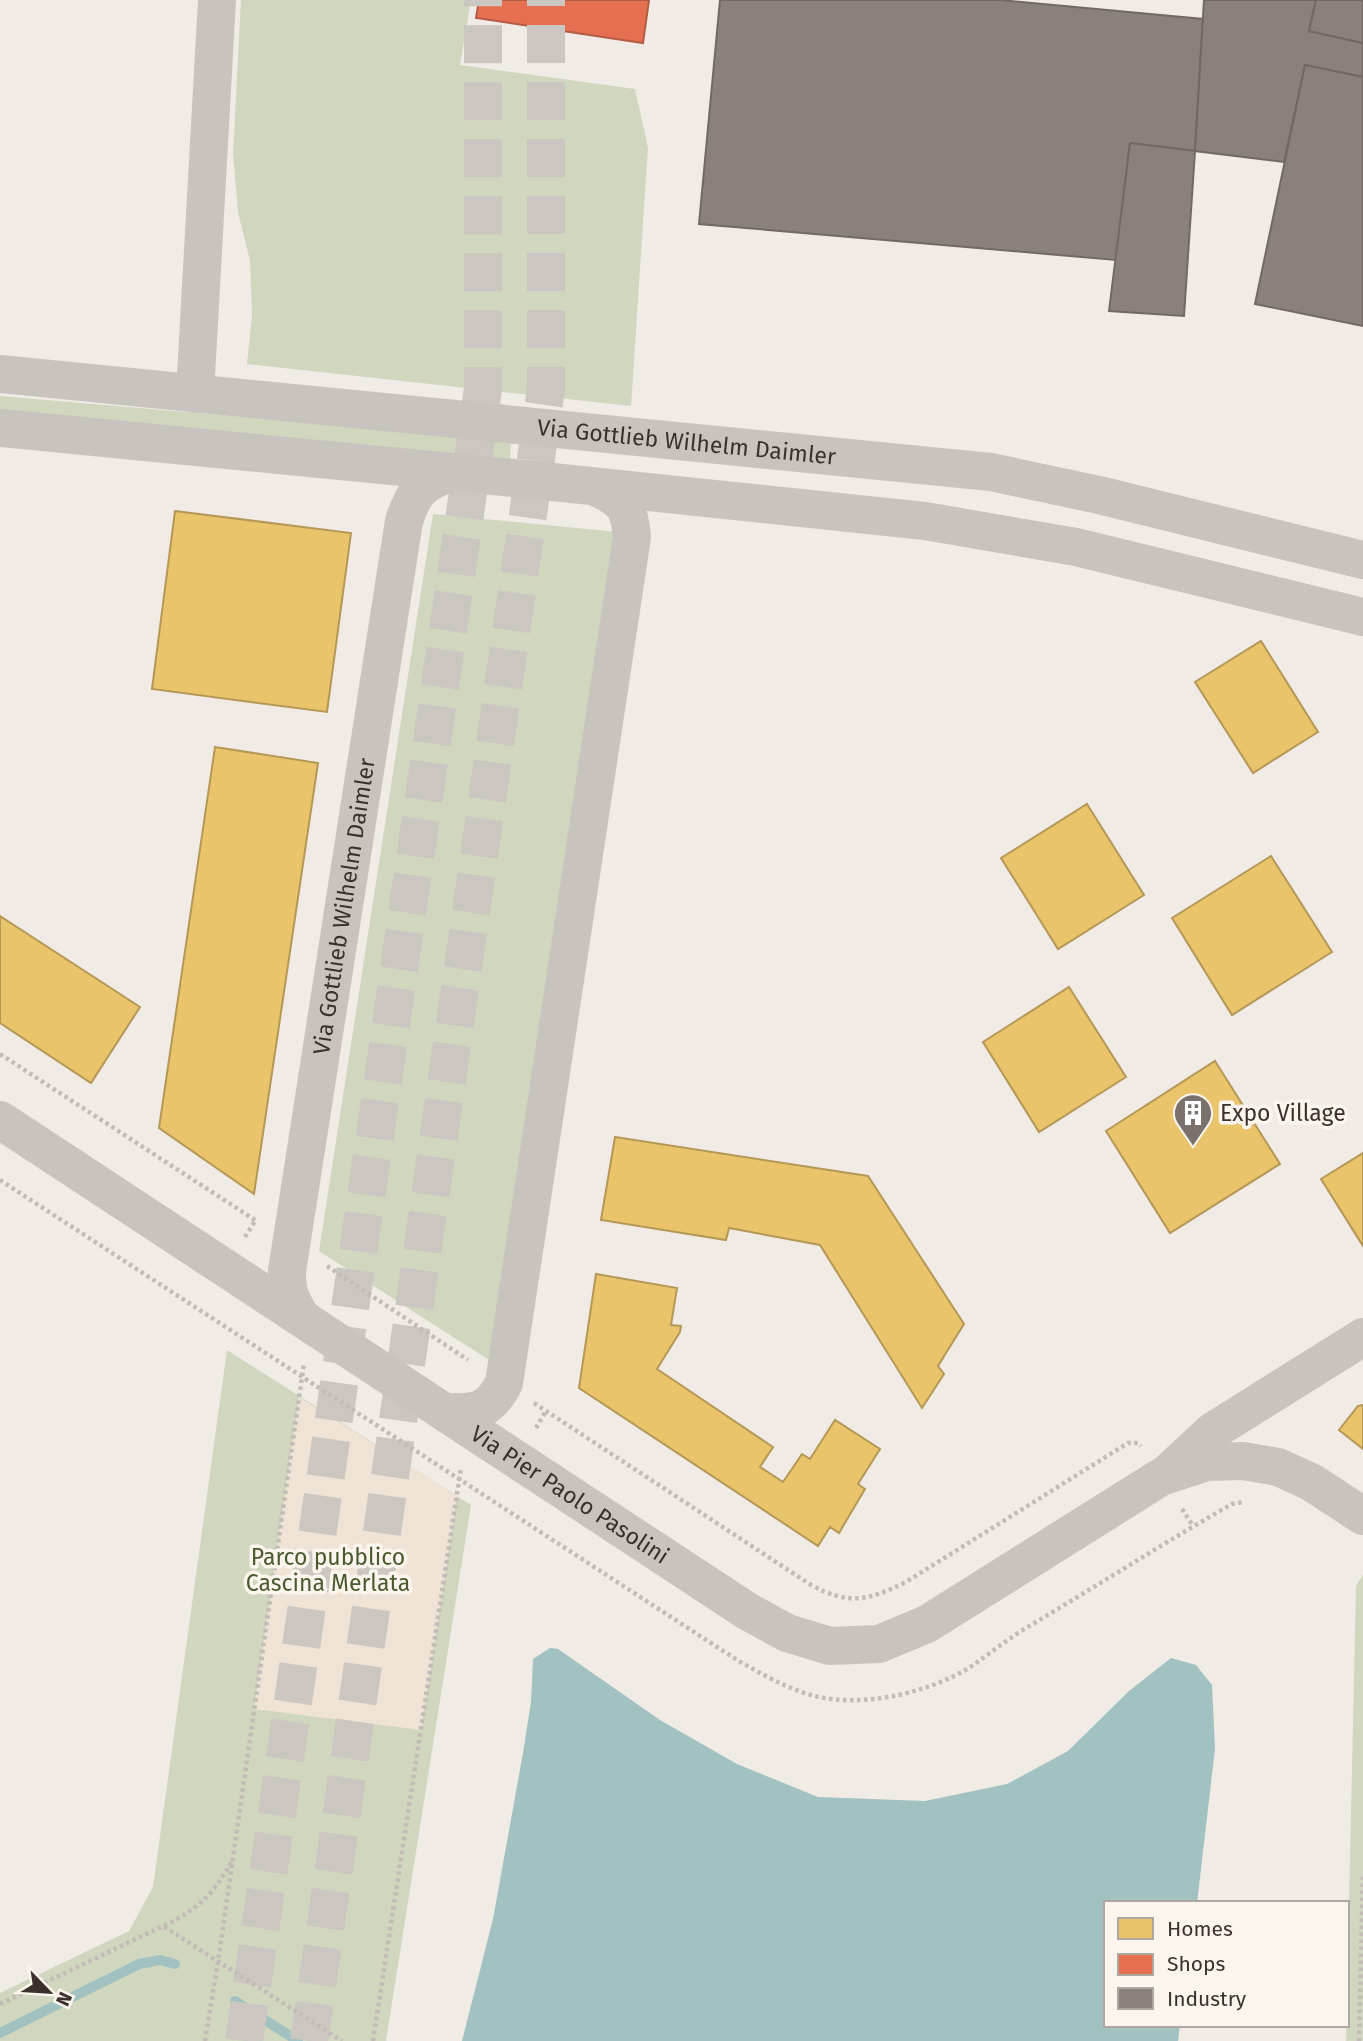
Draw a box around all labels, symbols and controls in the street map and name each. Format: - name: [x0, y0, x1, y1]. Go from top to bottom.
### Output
- street label: Via Gottlieb Wilhelm Daimler: [536, 413, 837, 471]
- street label: Via Gottlieb Wilhelm Daimler: [307, 756, 381, 1057]
- building icon: Expo Village: [1172, 1092, 1214, 1147]
- place label: Expo Village: [1220, 1099, 1346, 1127]
- street label: Via Pier Paolo Pasolini: [466, 1419, 674, 1570]
- park label: Parco pubblico Cascina Merlata: [246, 1543, 410, 1597]
- legend: [1104, 1901, 1349, 2027]
- text: Homes: [1167, 1916, 1233, 1942]
- text: Shops: [1167, 1951, 1225, 1977]
- north arrow: [14, 1957, 84, 2027]
- text: Industry: [1167, 1986, 1247, 2012]
- text: N: [51, 1988, 77, 2010]

